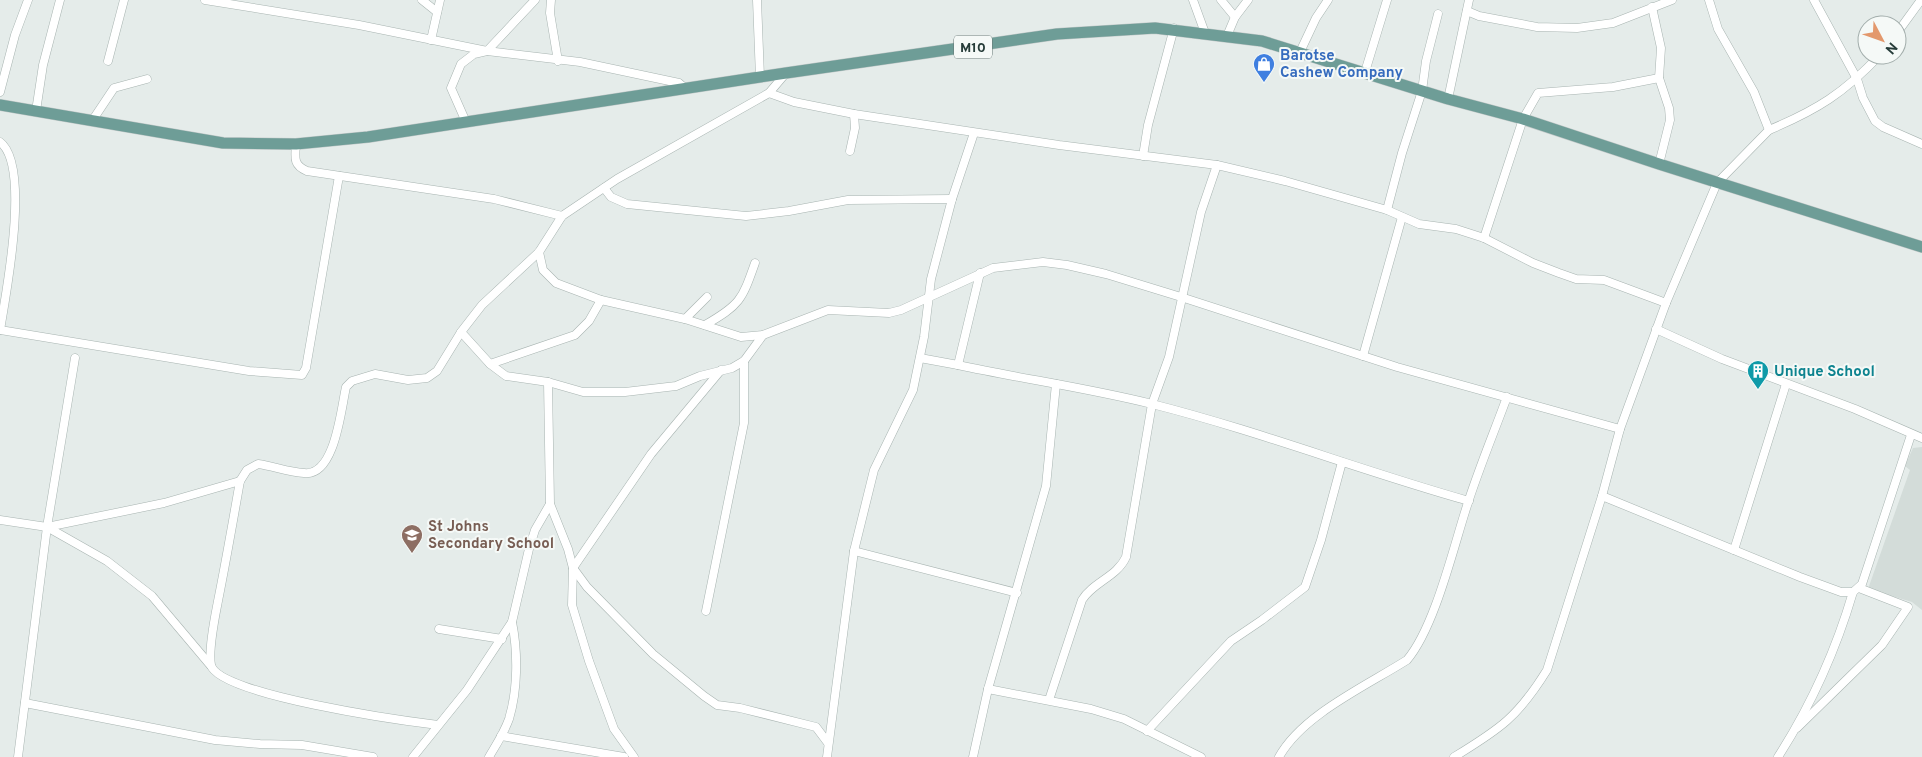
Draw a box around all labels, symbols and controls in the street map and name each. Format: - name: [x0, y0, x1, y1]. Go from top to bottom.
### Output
- north arrow: [1857, 15, 1907, 65]
- road number: M10: [954, 36, 992, 58]
- text: N: [1881, 38, 1900, 57]
- place label: Barotse Cashew Company: [1280, 47, 1404, 83]
- shop icon: Barotse Cashew Company: [1252, 52, 1276, 83]
- building icon: Unique School: [1746, 359, 1770, 390]
- place label: Unique School: [1774, 363, 1875, 382]
- place label: St Johns Secondary School: [428, 518, 554, 554]
- school or university icon: St Johns Secondary School: [400, 523, 424, 554]

